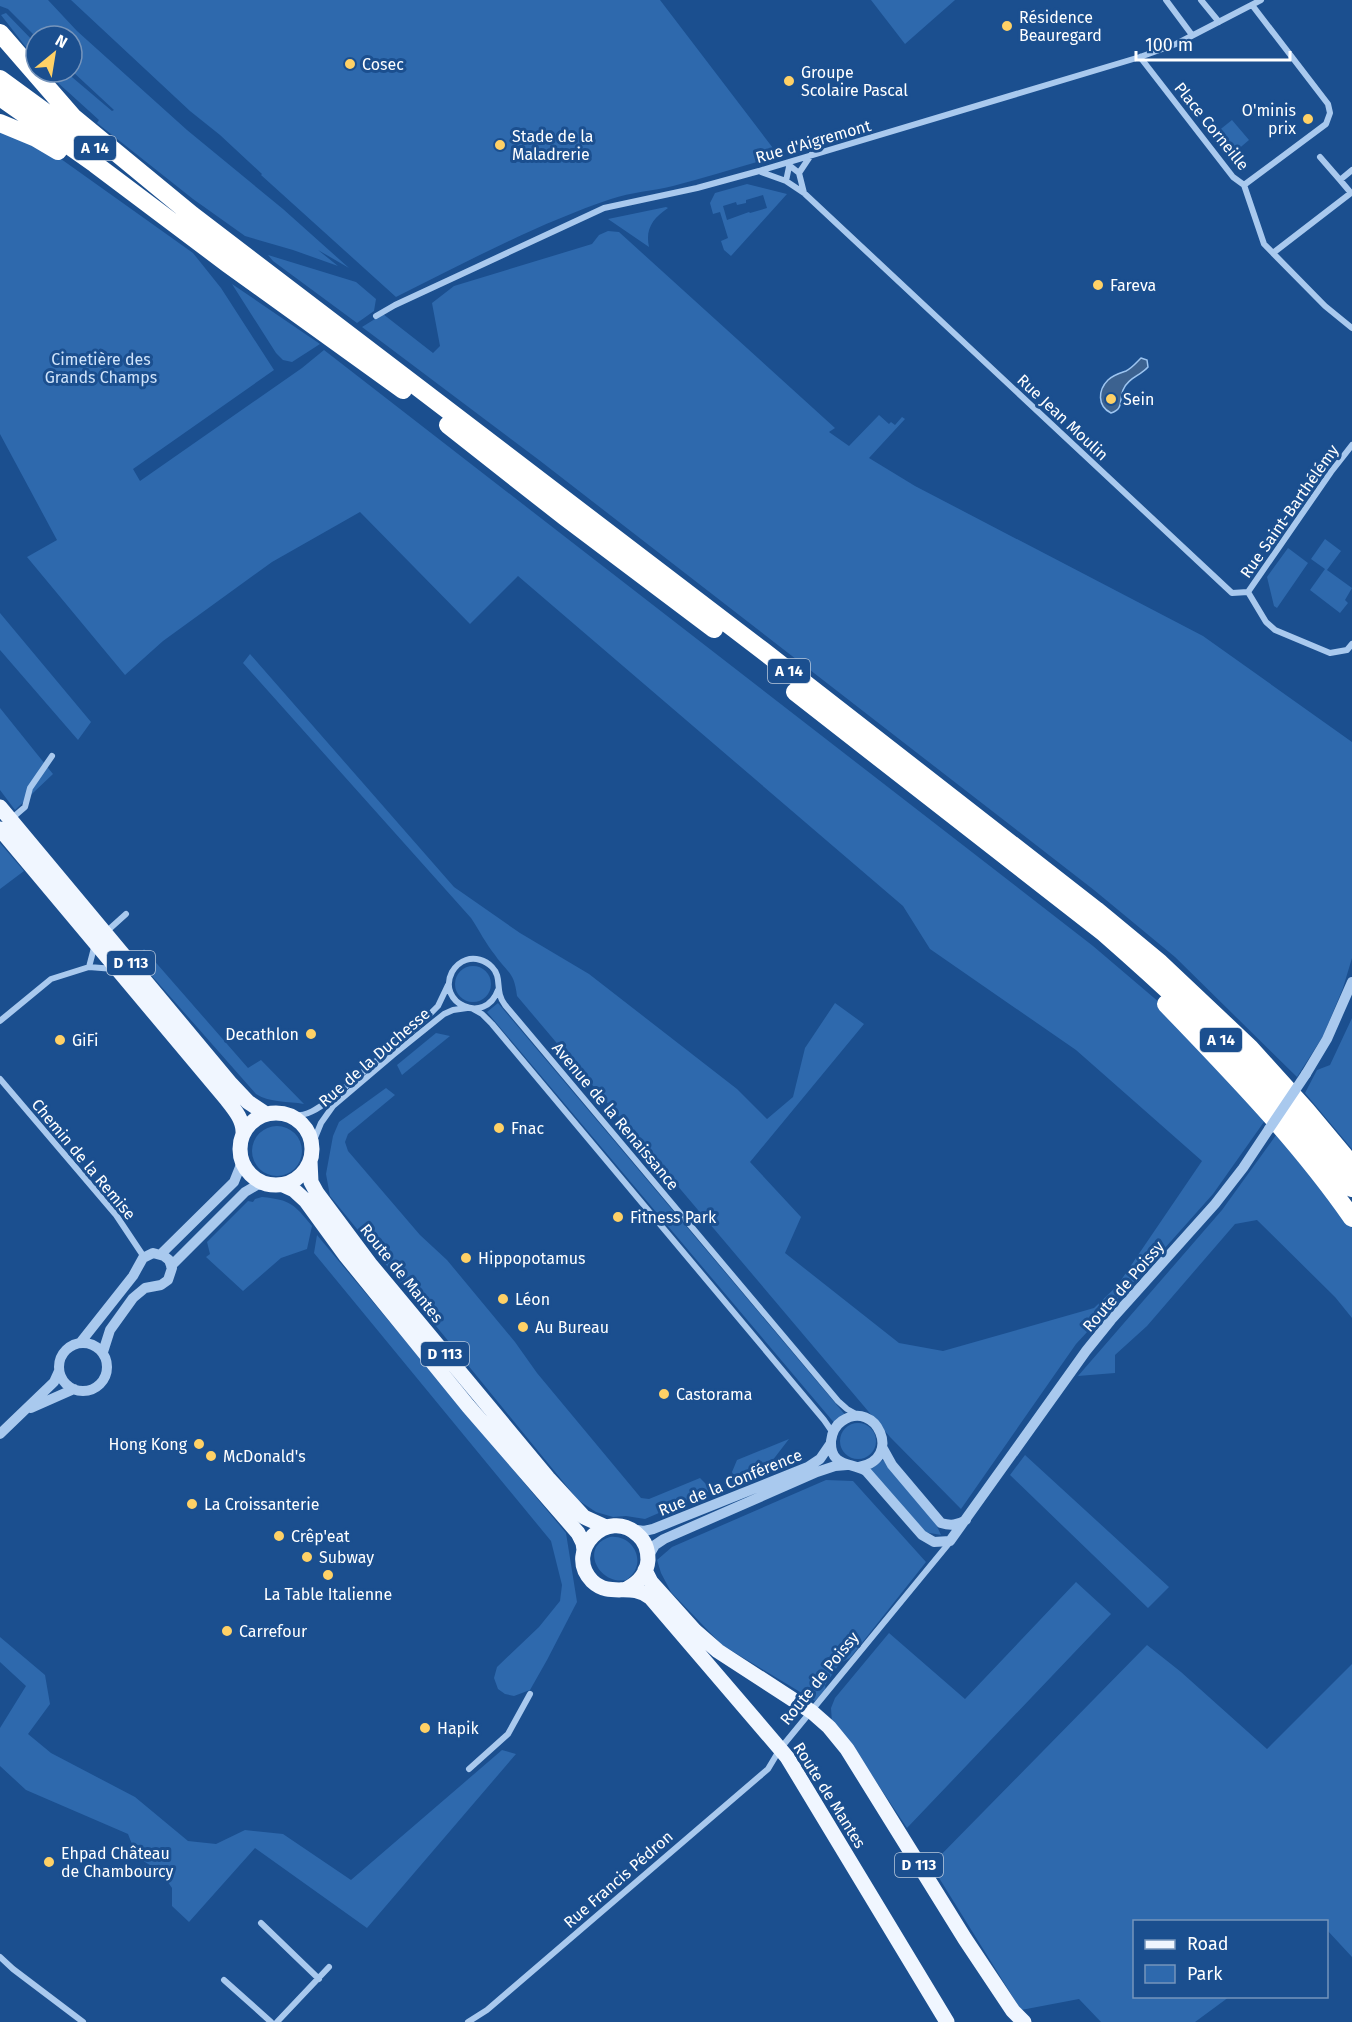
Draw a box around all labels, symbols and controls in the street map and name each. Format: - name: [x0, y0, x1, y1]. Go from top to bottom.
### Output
- place label: Résidence Beauregard: [1019, 8, 1102, 45]
- marker: Résidence Beauregard: [1000, 19, 1014, 33]
- north arrow: [24, 24, 84, 84]
- scale bar: [1136, 24, 1290, 62]
- text: N: [52, 31, 71, 52]
- text: 100 m: [1145, 34, 1193, 56]
- place label: Cosec: [362, 55, 404, 74]
- marker: Cosec: [343, 57, 357, 71]
- place label: Groupe Scolaire Pascal: [801, 63, 908, 100]
- marker: Groupe Scolaire Pascal: [782, 74, 796, 88]
- street label: Place Corneille: [1170, 79, 1253, 174]
- place label: O'minis prix: [1242, 101, 1296, 138]
- marker: O'minis prix: [1301, 112, 1315, 126]
- street label: Rue d'Aigremont: [753, 116, 873, 167]
- place label: Stade de la Maladrerie: [512, 127, 593, 164]
- road number: A 14: [74, 136, 116, 160]
- marker: Stade de la Maladrerie: [493, 138, 507, 152]
- place label: Fareva: [1110, 276, 1156, 295]
- marker: Fareva: [1091, 278, 1105, 292]
- park label: Cimetière des Grands Champs: [45, 350, 157, 387]
- street label: Rue Jean Moulin: [1013, 370, 1112, 464]
- place label: Sein: [1123, 390, 1154, 409]
- marker: Sein: [1104, 392, 1118, 406]
- street label: Rue Saint-Barthélémy: [1236, 441, 1343, 582]
- road number: A 14: [768, 659, 810, 683]
- road number: D 113: [107, 951, 155, 975]
- street label: Rue de la Duchesse: [315, 1004, 434, 1111]
- place label: Decathlon: [225, 1025, 299, 1044]
- marker: Decathlon: [304, 1027, 318, 1041]
- road number: A 14: [1200, 1028, 1242, 1052]
- place label: GiFi: [72, 1031, 98, 1050]
- marker: GiFi: [53, 1033, 67, 1047]
- street label: Avenue de la Renaissance: [548, 1039, 683, 1194]
- street label: Chemin de la Remise: [28, 1095, 140, 1223]
- place label: Fnac: [511, 1119, 544, 1138]
- marker: Fnac: [492, 1121, 506, 1135]
- place label: Fitness Park: [630, 1208, 717, 1227]
- marker: Fitness Park: [611, 1210, 625, 1224]
- street label: Route de Mantes: [356, 1220, 447, 1326]
- street label: Route de Poissy: [1079, 1237, 1168, 1336]
- place label: Hippopotamus: [478, 1249, 585, 1268]
- marker: Hippopotamus: [459, 1251, 473, 1265]
- place label: Léon: [515, 1290, 550, 1309]
- marker: Léon: [496, 1292, 510, 1306]
- place label: Au Bureau: [535, 1318, 609, 1337]
- marker: Au Bureau: [516, 1320, 530, 1334]
- road number: D 113: [421, 1342, 469, 1366]
- place label: Castorama: [676, 1385, 752, 1404]
- marker: Castorama: [657, 1387, 671, 1401]
- place label: Hong Kong: [109, 1435, 188, 1454]
- marker: Hong Kong: [192, 1437, 206, 1451]
- street label: Rue de la Conférence: [656, 1445, 805, 1520]
- place label: McDonald's: [223, 1447, 306, 1466]
- marker: McDonald's: [204, 1449, 218, 1463]
- place label: La Croissanterie: [204, 1495, 319, 1514]
- marker: La Croissanterie: [185, 1497, 199, 1511]
- place label: Crêp'eat: [291, 1527, 350, 1546]
- marker: Crêp'eat: [272, 1529, 286, 1543]
- place label: Subway: [319, 1548, 374, 1567]
- marker: Subway: [300, 1550, 314, 1564]
- marker: La Table Italienne: [321, 1568, 335, 1582]
- place label: La Table Italienne: [264, 1585, 392, 1604]
- place label: Carrefour: [239, 1622, 308, 1641]
- marker: Carrefour: [220, 1624, 234, 1638]
- street label: Route de Poissy: [776, 1628, 863, 1729]
- place label: Hapik: [437, 1719, 480, 1738]
- marker: Hapik: [418, 1721, 432, 1735]
- street label: Route de Mantes: [789, 1739, 870, 1852]
- street label: Rue Francis Pédron: [560, 1827, 677, 1932]
- place label: Ehpad Château de Chambourcy: [61, 1844, 174, 1881]
- road number: D 113: [895, 1853, 943, 1877]
- marker: Ehpad Château de Chambourcy: [42, 1855, 56, 1869]
- legend: [1133, 1920, 1328, 1998]
- text: Road: [1187, 1933, 1229, 1955]
- text: Park: [1187, 1963, 1223, 1985]

